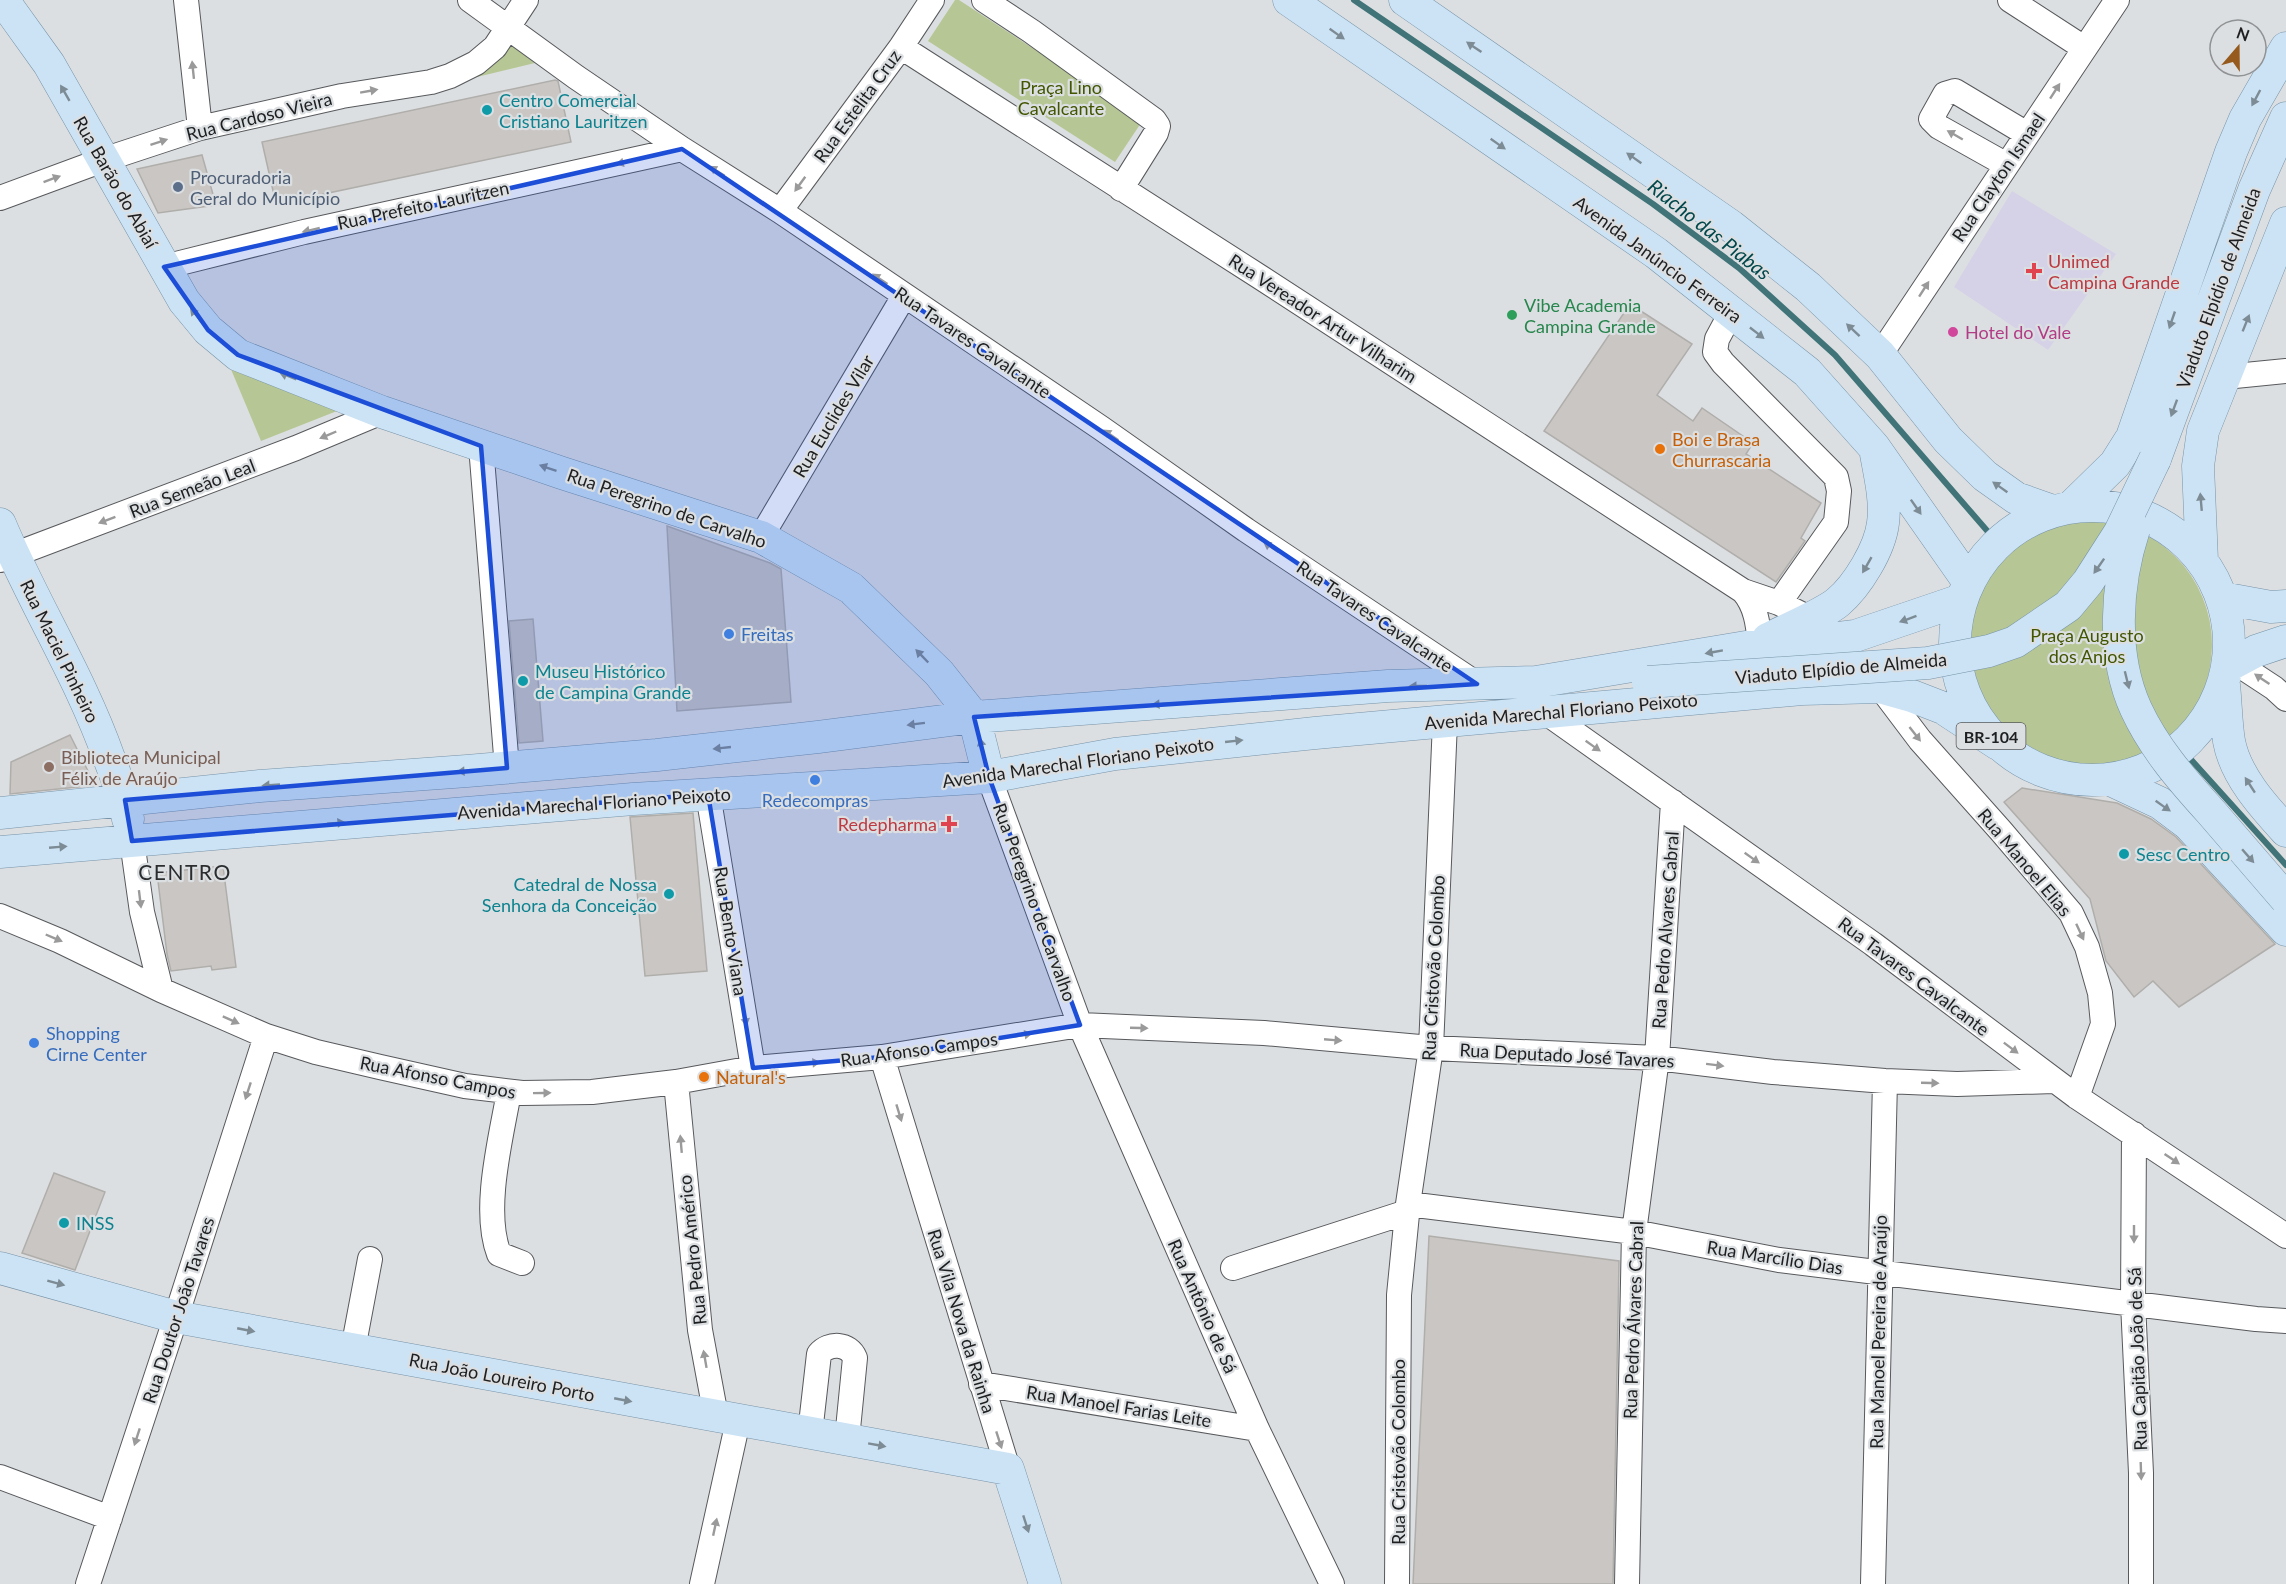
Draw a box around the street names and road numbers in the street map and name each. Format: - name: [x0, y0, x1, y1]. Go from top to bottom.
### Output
- street label: Rua Estelita Cruz: [809, 45, 905, 167]
- street label: Rua Cardoso Vieira: [184, 87, 334, 145]
- street label: Rua Clayton Ismael: [1947, 109, 2049, 245]
- street label: Rua Barão do Abiaí: [69, 112, 163, 253]
- street label: Rua Prefeito Lauritzen: [335, 176, 511, 234]
- street label: Viaduto Elpídio de Almeida: [2171, 184, 2265, 392]
- street label: Avenida Janúncio Ferreira: [1570, 191, 1746, 327]
- street label: Rua Vereador Artur Vilharim: [1225, 249, 1421, 387]
- street label: Rua Tavares Cavalcante: [891, 281, 1055, 403]
- street label: Rua Euclides Vilar: [788, 350, 879, 481]
- street label: Rua Semeão Leal: [126, 454, 258, 522]
- street label: Rua Peregrino de Carvalho: [564, 464, 770, 552]
- street label: Rua Tavares Cavalcante: [1293, 555, 1457, 677]
- street label: Rua Maciel Pinheiro: [16, 576, 104, 726]
- street label: Viaduto Elpídio de Almeida: [1734, 648, 1948, 688]
- street label: Avenida Marechal Floriano Peixoto: [1424, 688, 1698, 734]
- road number: BR-104: [1956, 723, 2026, 749]
- street label: Avenida Marechal Floriano Peixoto: [941, 732, 1215, 792]
- street label: Avenida Marechal Floriano Peixoto: [457, 782, 731, 824]
- street label: Rua Peregrino de Carvalho: [989, 800, 1081, 1004]
- street label: Rua Manoel Elias: [1973, 804, 2077, 921]
- street label: Rua Pedro Alvares Cabral: [1647, 830, 1683, 1030]
- street label: Rua Bento Viana: [710, 865, 752, 997]
- street label: Rua Cristovão Colombo: [1417, 875, 1449, 1061]
- street label: Rua Tavares Cavalcante: [1834, 912, 1994, 1040]
- street label: Rua Afonso Campos: [839, 1027, 999, 1071]
- street label: Rua Deputado José Tavares: [1459, 1038, 1675, 1072]
- street label: Rua Afonso Campos: [358, 1051, 518, 1103]
- street label: Rua Pedro Américo: [673, 1174, 711, 1326]
- street label: Rua Doutor João Tavares: [137, 1214, 219, 1406]
- street label: Rua Manoel Pereira de Araújo: [1865, 1215, 1891, 1449]
- street label: Rua Pedro Álvares Cabral: [1619, 1221, 1647, 1419]
- street label: Rua Vila Nova da Rainha: [924, 1226, 1000, 1416]
- street label: Rua Marcílio Dias: [1705, 1235, 1845, 1279]
- street label: Rua Antônio de Sá: [1164, 1236, 1242, 1376]
- street label: Rua Capitão João de Sá: [2123, 1267, 2151, 1451]
- street label: Rua João Loureiro Porto: [407, 1348, 597, 1406]
- street label: Rua Cristovão Colombo: [1387, 1359, 1409, 1545]
- street label: Rua Manoel Farias Leite: [1025, 1381, 1213, 1431]

